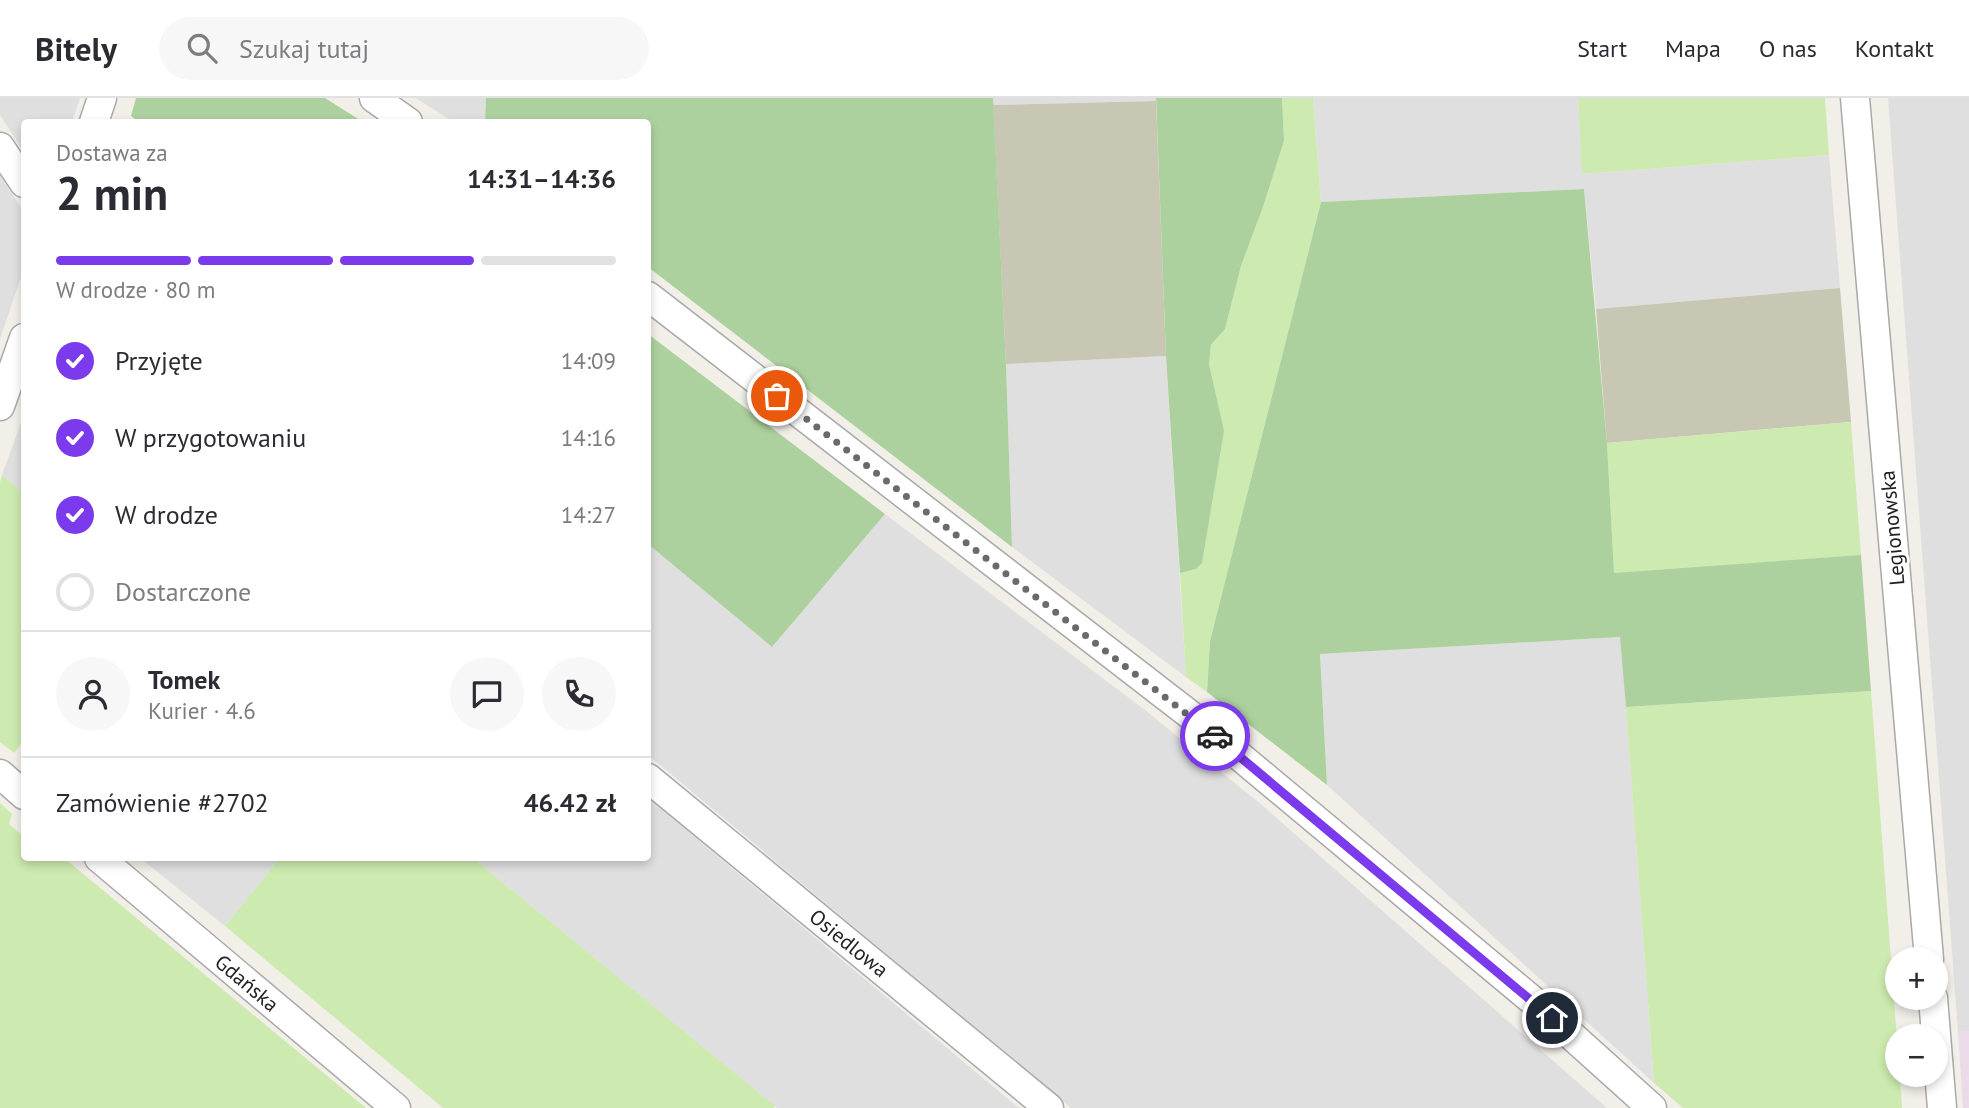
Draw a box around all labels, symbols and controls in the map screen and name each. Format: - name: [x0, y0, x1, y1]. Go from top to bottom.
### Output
- search box: [159, 17, 649, 80]
- text: Bitely: [35, 27, 117, 70]
- icon: search: [183, 29, 221, 67]
- text: Szukaj tutaj: [239, 32, 369, 65]
- text: Start: [1577, 33, 1627, 64]
- text: Mapa: [1665, 33, 1721, 64]
- text: O nas: [1759, 33, 1817, 64]
- text: Kontakt: [1855, 33, 1934, 64]
- text: Dostawa za: [56, 138, 168, 167]
- text: 14:31–14:36: [467, 162, 616, 195]
- text: 2 min: [56, 163, 168, 223]
- text: W drodze · 80 m: [56, 275, 215, 304]
- icon: check: [56, 342, 94, 380]
- text: Przyjęte: [115, 344, 203, 377]
- text: 14:09: [561, 346, 616, 375]
- pin: [747, 366, 807, 426]
- icon: bag: [758, 377, 796, 415]
- icon: check: [56, 419, 94, 457]
- text: W przygotowaniu: [115, 421, 306, 454]
- text: 14:16: [561, 423, 616, 452]
- street label: Legionowska: [1874, 469, 1910, 587]
- icon: check: [56, 496, 94, 534]
- text: W drodze: [115, 498, 218, 531]
- text: 14:27: [561, 500, 616, 529]
- text: Dostarczone: [115, 575, 251, 608]
- button: person: [56, 657, 130, 731]
- button: chat: [450, 657, 524, 731]
- button: phone: [542, 657, 616, 731]
- text: Tomek: [148, 663, 220, 696]
- text: Kurier · 4.6: [148, 696, 256, 725]
- courier: [1180, 701, 1250, 771]
- icon: car: [1196, 717, 1234, 755]
- text: Zamówienie #2702: [56, 786, 269, 819]
- text: 46.42 zł: [524, 786, 616, 819]
- street label: Osiedlowa: [804, 903, 894, 983]
- map controls: [1885, 947, 1948, 1087]
- button: +: [1885, 947, 1948, 1010]
- street label: Gdańska: [209, 948, 285, 1018]
- pin: [1522, 988, 1582, 1048]
- icon: home: [1533, 999, 1571, 1037]
- button: −: [1885, 1024, 1948, 1087]

